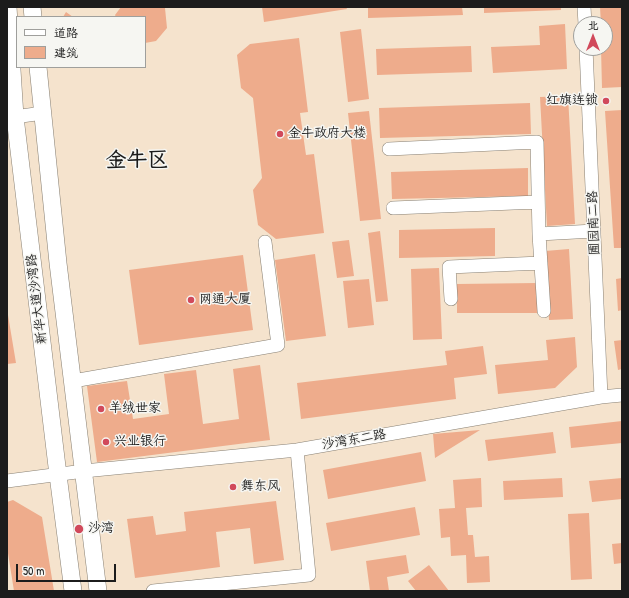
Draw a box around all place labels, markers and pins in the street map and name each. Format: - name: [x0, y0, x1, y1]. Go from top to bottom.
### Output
- place label: 红旗连锁: [546, 93, 598, 109]
- marker: 红旗连锁: [601, 96, 611, 106]
- place label: 金牛政府大楼: [288, 126, 366, 142]
- marker: 金牛政府大楼: [275, 129, 285, 139]
- place label: 网通大厦: [199, 292, 251, 308]
- marker: 网通大厦: [186, 295, 196, 305]
- place label: 羊绒世家: [109, 401, 161, 417]
- marker: 羊绒世家: [96, 404, 106, 414]
- place label: 兴业银行: [114, 434, 166, 450]
- marker: 兴业银行: [101, 437, 111, 447]
- place label: 舞东风: [241, 479, 280, 495]
- marker: 舞东风: [228, 482, 238, 492]
- place label: 沙湾: [88, 521, 114, 537]
- marker: 沙湾: [73, 523, 85, 535]

